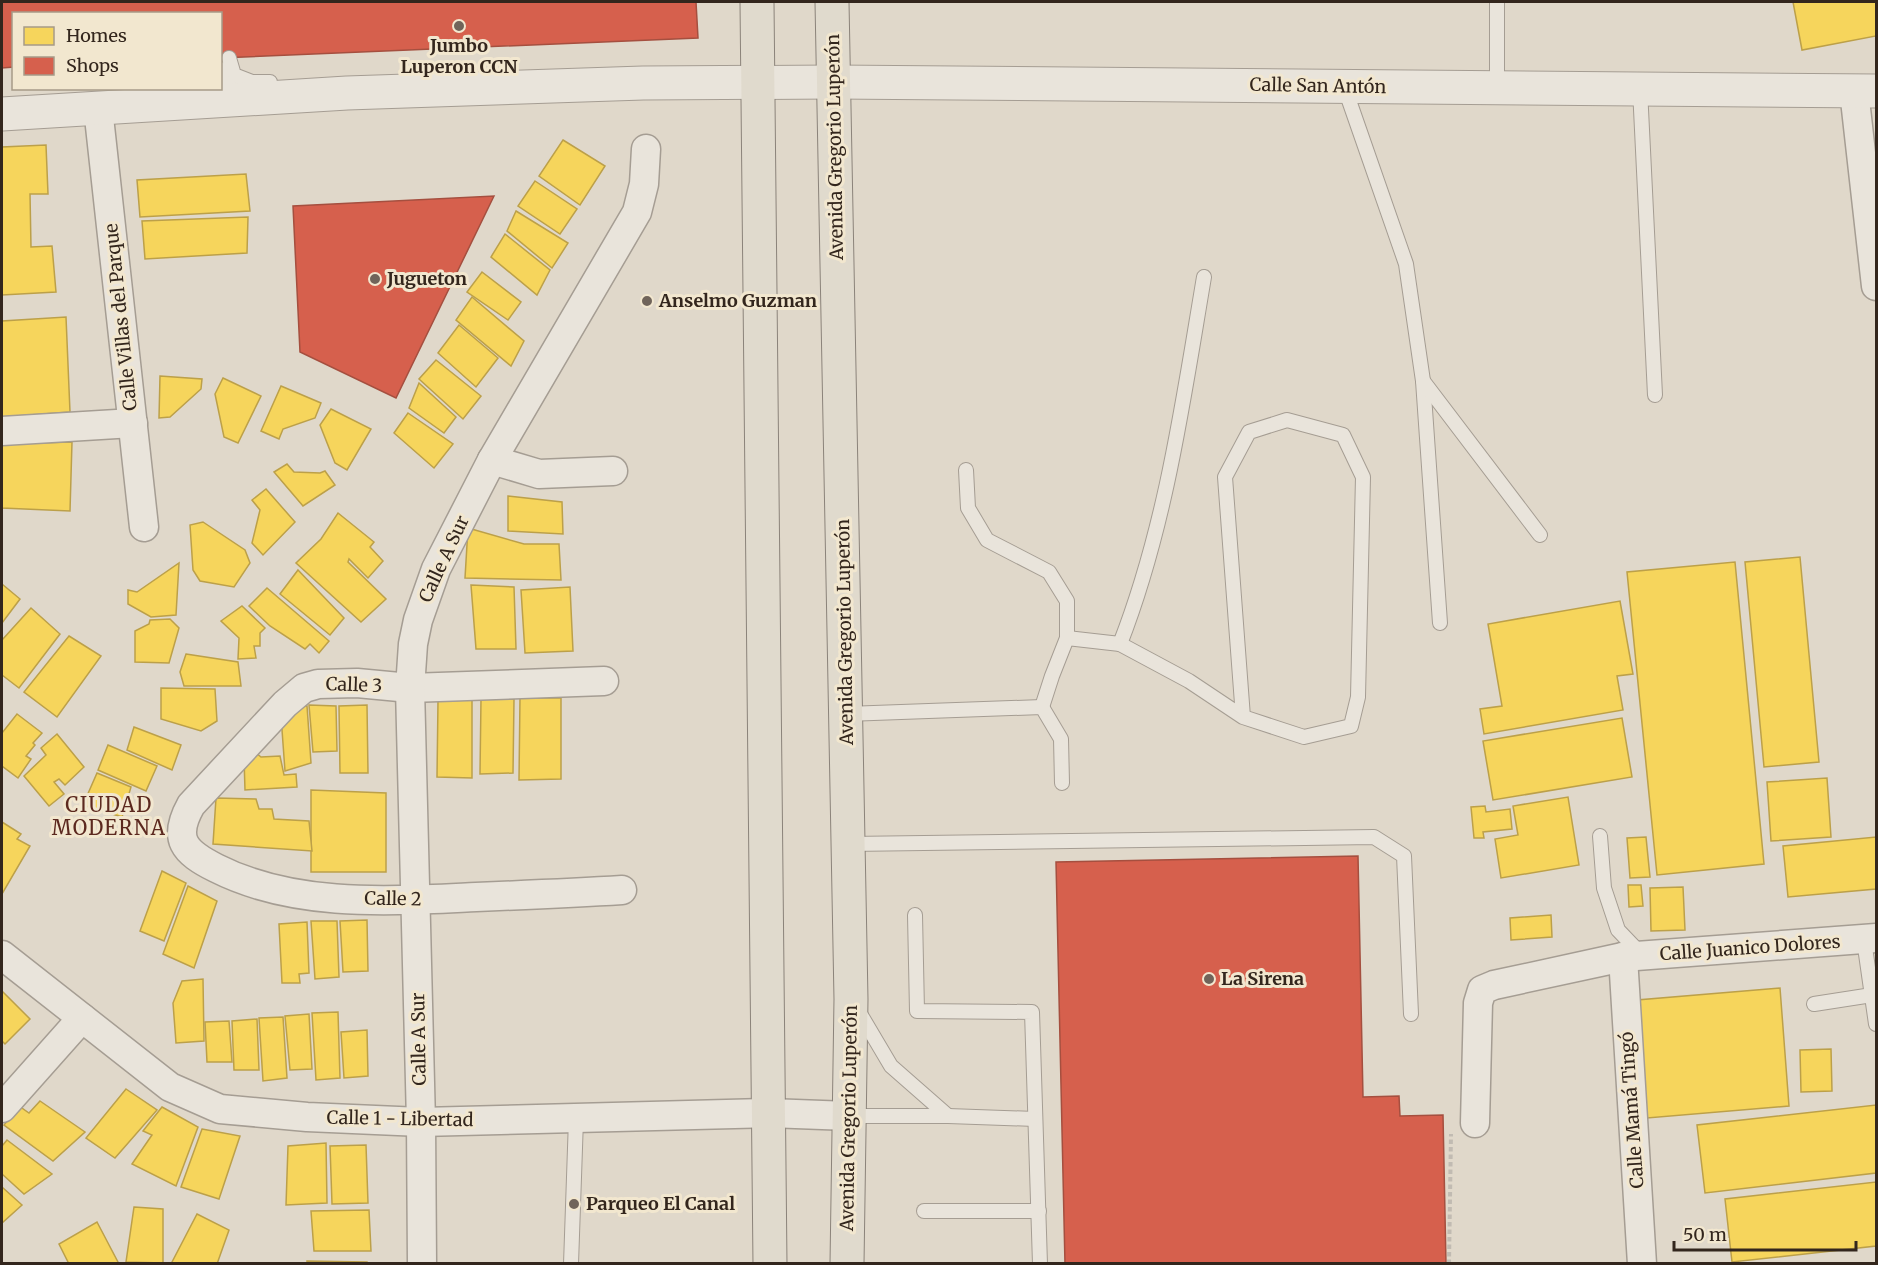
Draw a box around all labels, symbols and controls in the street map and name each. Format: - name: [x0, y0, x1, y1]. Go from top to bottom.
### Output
- legend: [12, 12, 222, 90]
- marker: Jumbo Luperon CCN: [452, 19, 466, 33]
- text: Homes: [66, 24, 127, 47]
- place label: Jumbo Luperon CCN: [400, 34, 518, 78]
- street label: Avenida Gregorio Luperón: [821, 34, 848, 261]
- text: Shops: [66, 54, 119, 77]
- street label: Calle San Antón: [1249, 73, 1387, 98]
- street label: Calle Villas del Parque: [99, 222, 142, 412]
- place label: Jugueton: [386, 267, 467, 290]
- marker: Jugueton: [368, 272, 382, 286]
- place label: Anselmo Guzman: [658, 289, 817, 312]
- marker: Anselmo Guzman: [640, 294, 654, 308]
- street label: Calle A Sur: [413, 512, 474, 606]
- street label: Avenida Gregorio Luperón: [831, 519, 858, 746]
- street label: Calle 3: [325, 672, 383, 697]
- district label: CIUDAD MODERNA: [52, 792, 166, 840]
- street label: Calle 2: [364, 887, 422, 910]
- street label: Calle Juanico Dolores: [1659, 930, 1841, 965]
- place label: La Sirena: [1221, 967, 1304, 990]
- marker: La Sirena: [1202, 972, 1216, 986]
- street label: Calle A Sur: [406, 992, 431, 1086]
- street label: Avenida Gregorio Luperón: [835, 1005, 862, 1232]
- street label: Calle Mamá Tingó: [1615, 1031, 1648, 1189]
- street label: Calle 1 - Libertad: [326, 1106, 474, 1131]
- place label: Parqueo El Canal: [586, 1192, 735, 1215]
- marker: Parqueo El Canal: [567, 1197, 581, 1211]
- scale bar: [1674, 1214, 1856, 1252]
- text: 50 m: [1683, 1223, 1727, 1246]

